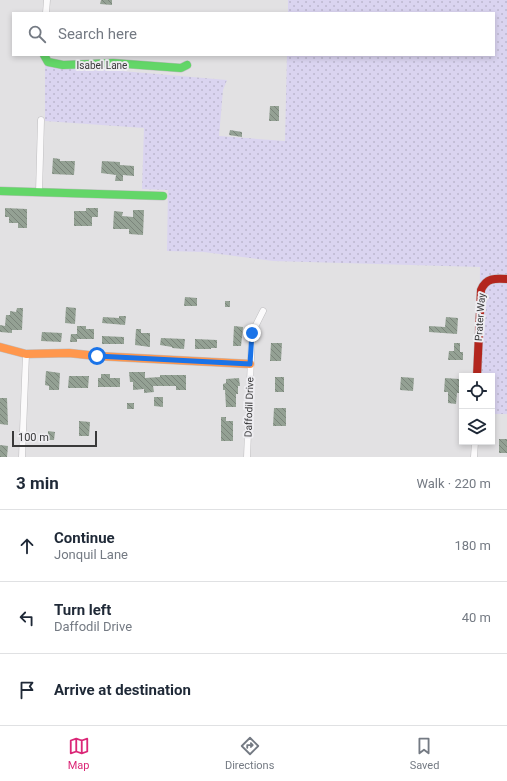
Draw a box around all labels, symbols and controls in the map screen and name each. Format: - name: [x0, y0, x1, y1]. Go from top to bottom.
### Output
- search box: [12, 12, 495, 56]
- icon: search: [26, 23, 48, 45]
- text: Search here: [58, 25, 137, 43]
- street label: Isabel Lane: [77, 60, 127, 71]
- street label: Prater Way: [473, 292, 487, 341]
- route end: [243, 324, 261, 342]
- route start: [88, 347, 106, 365]
- map controls: [459, 373, 495, 445]
- button: locate: [459, 373, 495, 409]
- street label: Daffodil Drive: [242, 377, 256, 437]
- button: layers: [459, 409, 495, 445]
- scale bar: [12, 429, 97, 448]
- text: 100 m: [18, 431, 49, 444]
- text: 3 min: [16, 473, 59, 493]
- text: Walk · 220 m: [416, 476, 491, 491]
- text: Continue: [54, 529, 115, 547]
- icon: ahead: [16, 535, 38, 557]
- text: 180 m: [454, 538, 491, 553]
- text: Jonquil Lane: [54, 547, 128, 562]
- text: Turn left: [54, 601, 111, 619]
- icon: left: [16, 607, 38, 629]
- text: 40 m: [462, 610, 491, 625]
- text: Daffodil Drive: [54, 619, 132, 634]
- icon: arrive: [16, 679, 38, 701]
- text: Arrive at destination: [54, 681, 191, 699]
- tab: Map: [68, 735, 90, 772]
- tab: Directions: [225, 735, 274, 772]
- tab: Saved: [410, 735, 439, 772]

